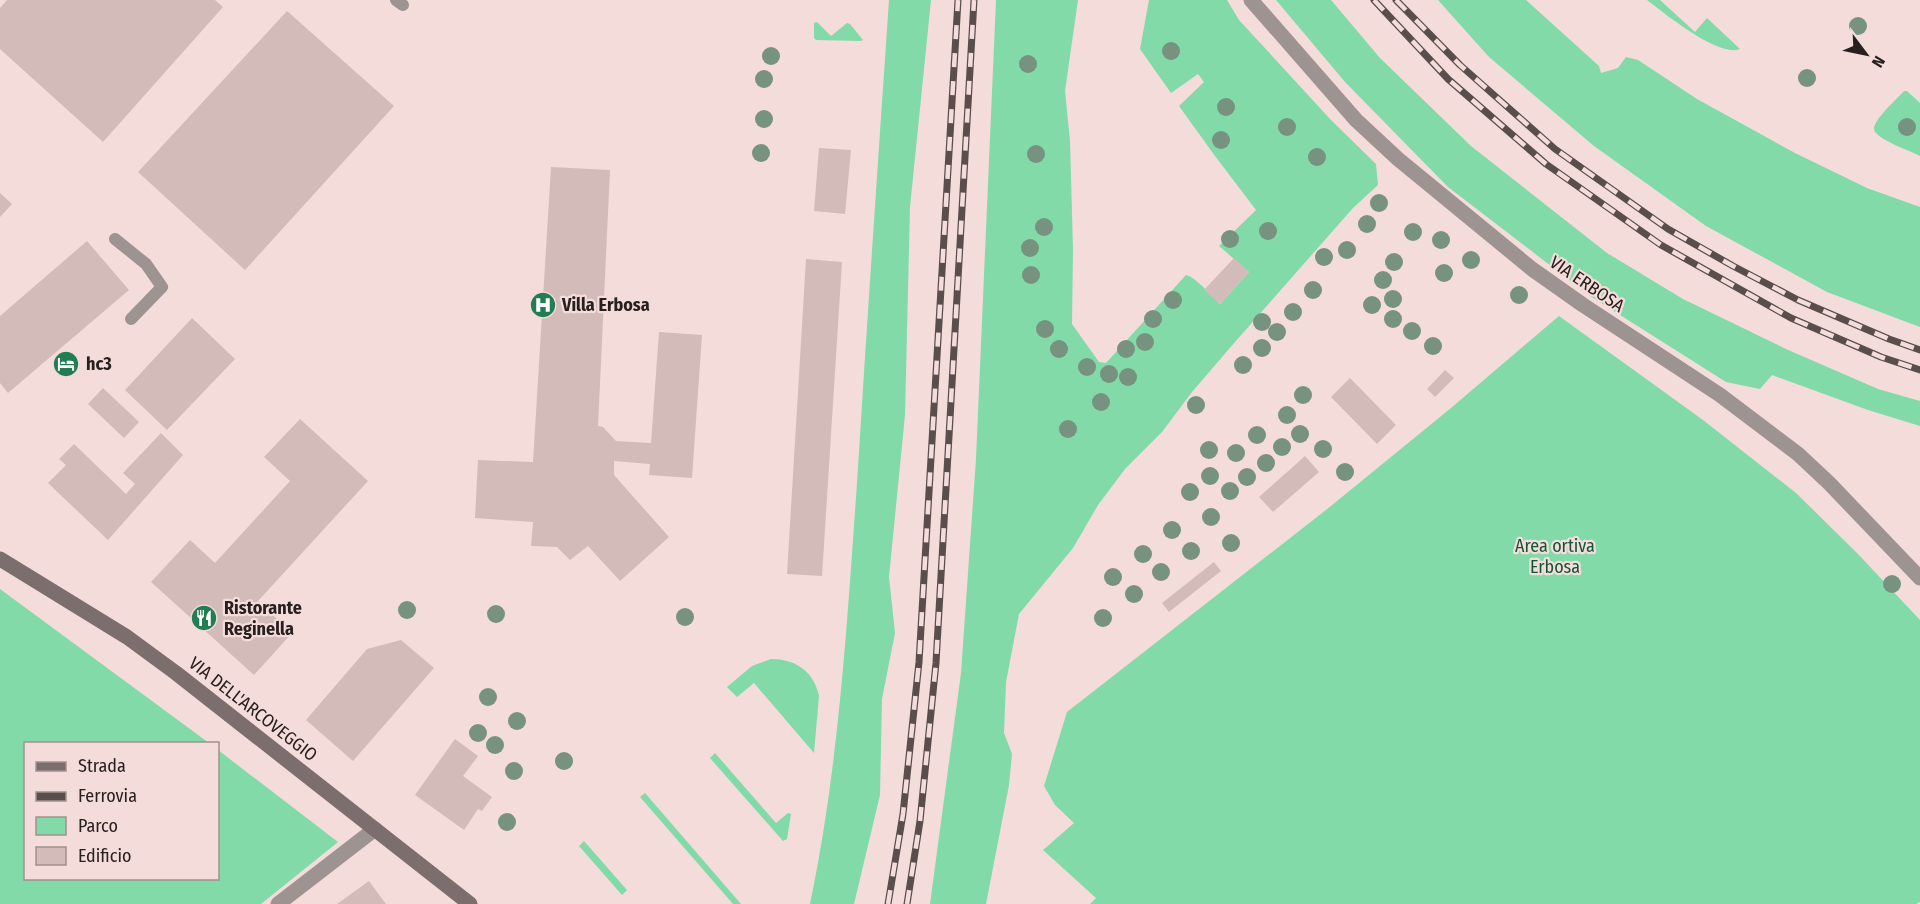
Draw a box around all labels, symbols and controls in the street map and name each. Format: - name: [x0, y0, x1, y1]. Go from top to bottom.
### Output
- north arrow: [1836, 24, 1896, 84]
- text: N: [1868, 53, 1889, 71]
- street label: VIA ERBOSA: [1545, 251, 1629, 317]
- hospital icon: Villa Erbosa: [528, 290, 558, 320]
- place label: Villa Erbosa: [561, 294, 650, 316]
- hotel icon: hc3: [51, 349, 81, 379]
- place label: hc3: [86, 353, 112, 375]
- park label: Area ortiva Erbosa: [1515, 535, 1595, 578]
- place label: Ristorante Reginella: [224, 597, 302, 640]
- restaurant icon: Ristorante Reginella: [189, 603, 219, 633]
- street label: VIA DELL'ARCOVEGGIO: [184, 652, 322, 766]
- legend: [24, 742, 219, 880]
- text: Strada: [78, 755, 126, 777]
- text: Ferrovia: [78, 785, 137, 807]
- text: Parco: [78, 815, 118, 837]
- text: Edificio: [78, 845, 131, 867]

